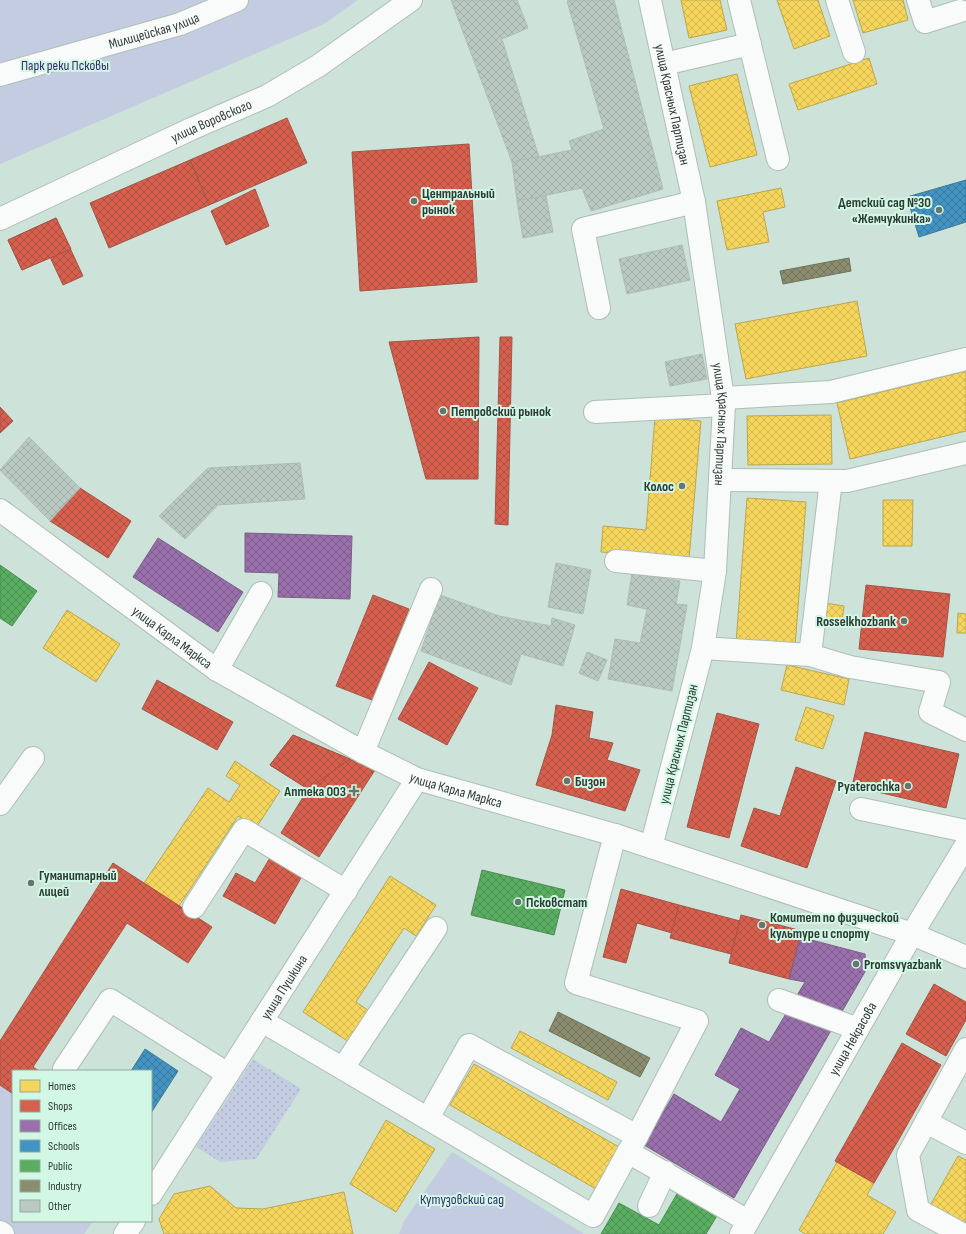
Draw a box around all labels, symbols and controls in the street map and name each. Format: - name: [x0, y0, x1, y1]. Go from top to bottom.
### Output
- street label: Милицейская улица: [107, 9, 202, 53]
- street label: улица Красных Партизан: [651, 43, 694, 167]
- park label: Парк реки Псковы: [21, 57, 109, 74]
- street label: улица Воровского: [168, 96, 255, 146]
- place label: Центральный рынок: [422, 185, 495, 218]
- place label: Детский сад №30 «Жемчужинка»: [838, 194, 931, 227]
- marker: Центральный рынок: [409, 196, 419, 206]
- marker: Детский сад №30 «Жемчужинка»: [934, 205, 944, 215]
- street label: улица Красных Партизан: [709, 362, 732, 486]
- place label: Петровский рынок: [451, 403, 551, 420]
- marker: Петровский рынок: [438, 406, 448, 416]
- place label: Колос: [644, 478, 674, 495]
- marker: Колос: [677, 481, 687, 491]
- street label: улица Карла Маркса: [129, 602, 215, 673]
- place label: Rosselkhozbank: [816, 613, 896, 630]
- marker: Rosselkhozbank: [899, 616, 909, 626]
- street label: улица Красных Партизан: [655, 682, 702, 806]
- street label: улица Карла Маркса: [407, 769, 504, 812]
- place label: Бизон: [575, 773, 605, 790]
- marker: Бизон: [562, 776, 572, 786]
- place label: Pyaterochka: [838, 778, 900, 795]
- marker: Pyaterochka: [903, 781, 913, 791]
- place label: Аптека 003: [283, 783, 346, 800]
- marker: Аптека 003: [349, 786, 359, 796]
- place label: Гуманитарный лицей: [39, 867, 117, 900]
- marker: Гуманитарный лицей: [26, 878, 36, 888]
- place label: Псковстат: [526, 894, 587, 911]
- marker: Псковстат: [513, 897, 523, 907]
- place label: Комитет по физической культуре и спорту: [770, 909, 899, 942]
- marker: Комитет по физической культуре и спорту: [757, 920, 767, 930]
- street label: улица Пушкина: [257, 952, 311, 1023]
- place label: Promsvyazbank: [864, 956, 942, 973]
- marker: Promsvyazbank: [851, 959, 861, 969]
- street label: улица Некрасова: [825, 999, 880, 1078]
- legend: [12, 1070, 152, 1222]
- text: Homes: [48, 1079, 76, 1094]
- text: Shops: [48, 1099, 73, 1114]
- text: Offices: [48, 1119, 77, 1134]
- text: Schools: [48, 1139, 80, 1154]
- text: Public: [48, 1159, 73, 1174]
- text: Industry: [48, 1179, 82, 1194]
- park label: Кутузовский сад: [420, 1191, 504, 1208]
- text: Other: [48, 1199, 72, 1214]

